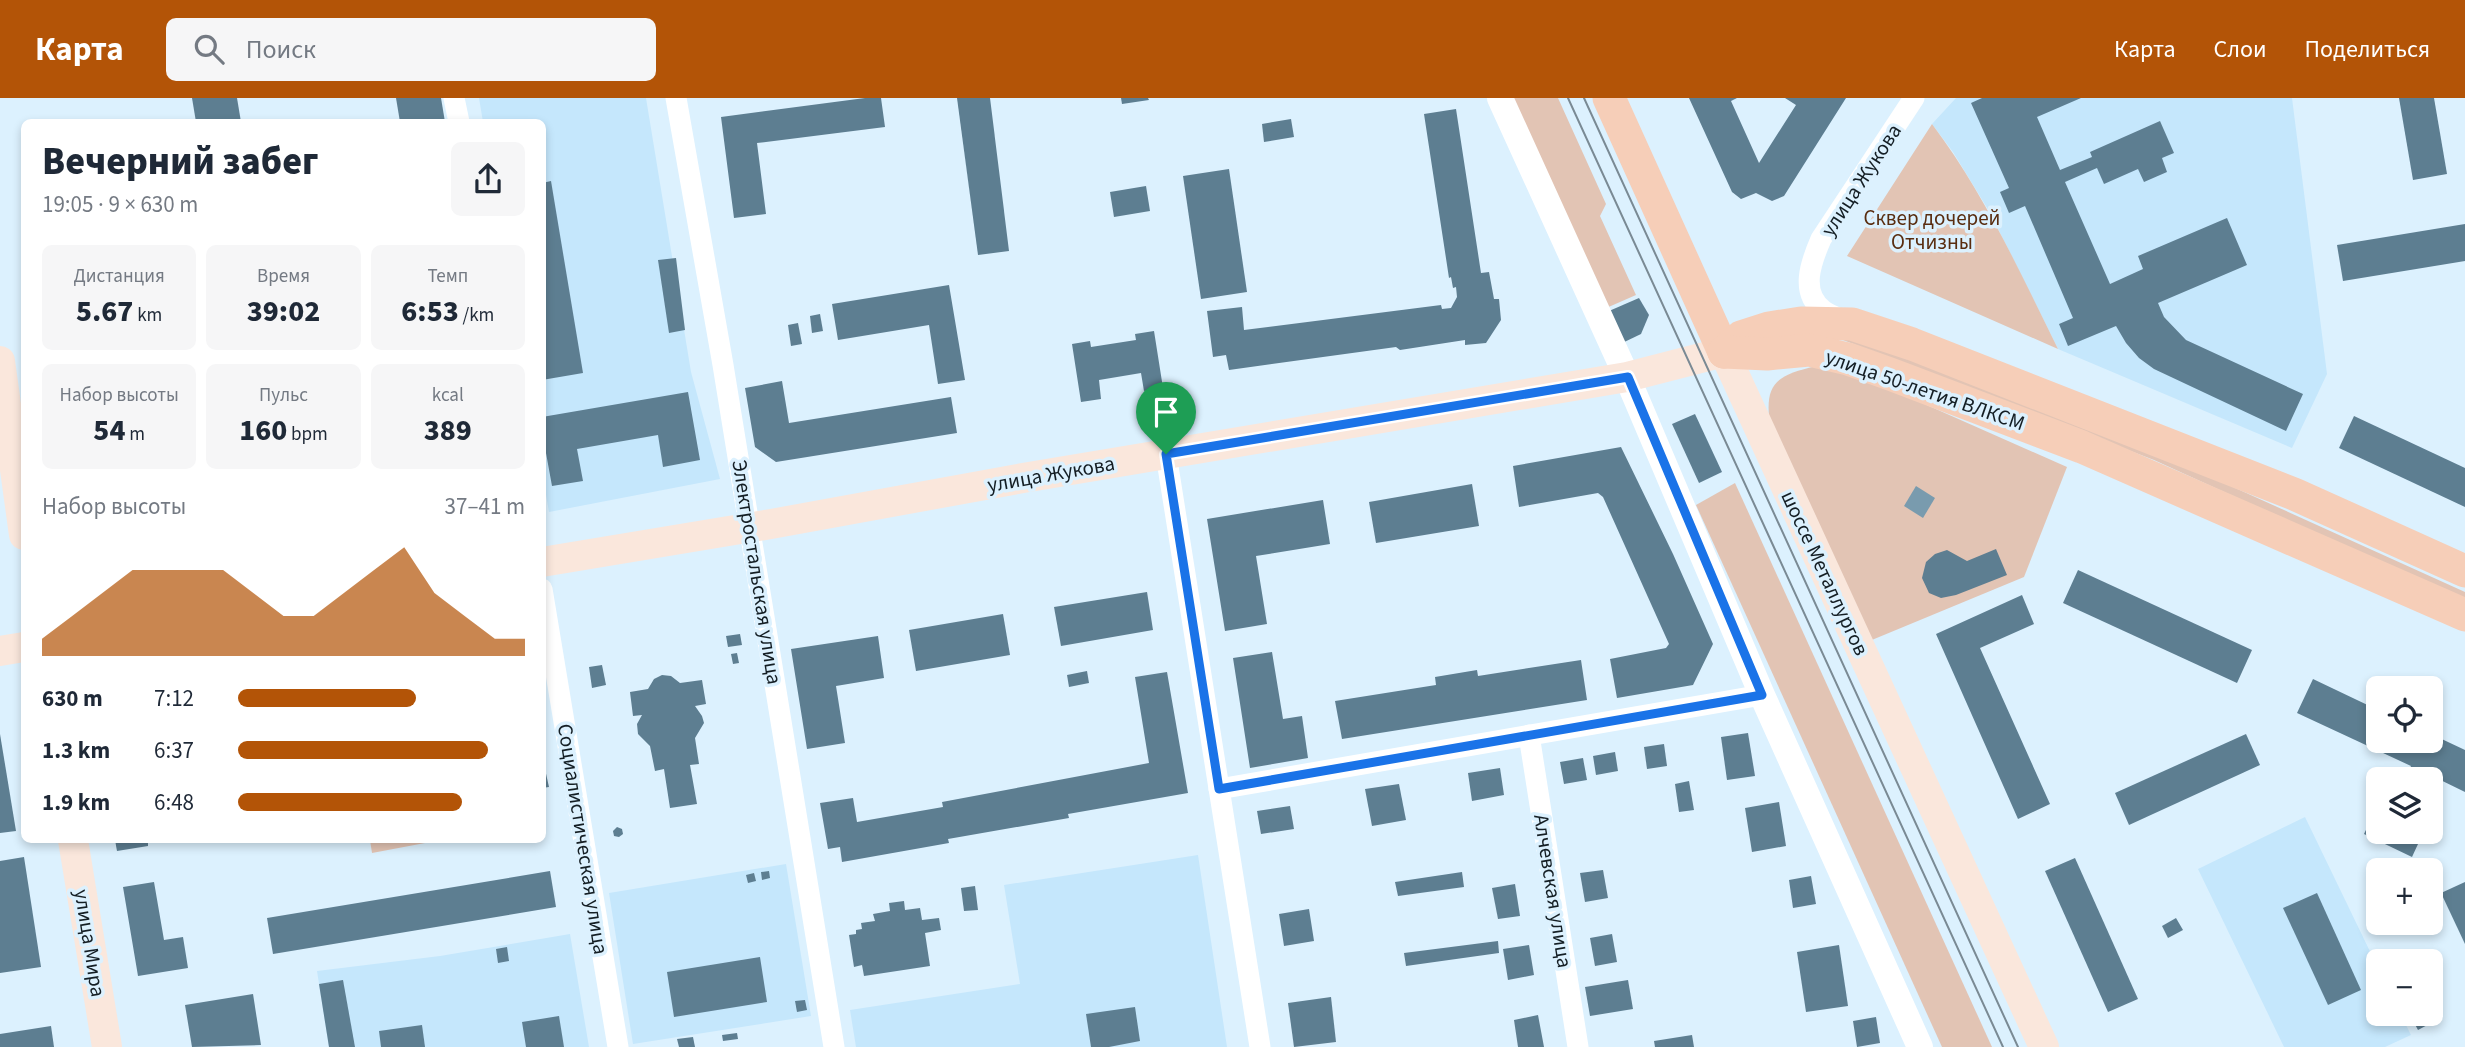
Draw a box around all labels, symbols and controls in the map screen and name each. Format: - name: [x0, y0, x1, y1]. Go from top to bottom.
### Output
- search box: [166, 18, 656, 81]
- text: Карта: [35, 26, 124, 73]
- icon: search: [190, 30, 228, 68]
- text: Поиск: [246, 31, 316, 68]
- text: Карта: [2114, 32, 2176, 67]
- text: Слои: [2214, 32, 2267, 67]
- text: Поделиться: [2305, 32, 2430, 67]
- street label: улица Жукова: [1813, 118, 1909, 242]
- text: Вечерний забег: [42, 135, 319, 189]
- button: share: [451, 142, 525, 216]
- text: 19:05 · 9 × 630 m: [42, 188, 198, 221]
- park label: Сквер дочерей Отчизны: [1863, 203, 2001, 257]
- text: Дистанция: [74, 263, 165, 290]
- text: Время: [257, 263, 310, 290]
- text: Темп: [427, 263, 468, 290]
- text: 5.67: [76, 290, 133, 333]
- text: 39:02: [247, 290, 320, 333]
- text: 6:53: [401, 290, 459, 333]
- text: km: [133, 302, 162, 329]
- text: /km: [459, 302, 494, 329]
- street label: улица 50-летия ВЛКСМ: [1821, 342, 2029, 438]
- text: Набор высоты: [60, 382, 179, 409]
- text: Пульс: [259, 382, 308, 409]
- text: kcal: [432, 382, 464, 409]
- pin: [1136, 382, 1196, 454]
- icon: arrive: [1147, 393, 1185, 431]
- text: 54: [93, 409, 125, 452]
- text: 160: [239, 409, 287, 452]
- text: 389: [424, 409, 472, 452]
- text: m: [125, 421, 145, 448]
- text: bpm: [287, 421, 328, 448]
- street label: улица Жукова: [985, 448, 1117, 500]
- street label: Электростальская улица: [724, 457, 790, 687]
- street label: шоссе Металлургов: [1774, 486, 1876, 660]
- text: Набор высоты: [42, 490, 186, 523]
- text: 37–41 m: [445, 490, 525, 523]
- map controls: [2366, 676, 2443, 1026]
- button: locate: [2366, 676, 2443, 753]
- text: 630 m: [42, 682, 103, 715]
- text: 7:12: [154, 682, 194, 715]
- street label: Социалистическая улица: [550, 722, 616, 956]
- text: 1.3 km: [42, 734, 110, 767]
- text: 6:37: [154, 734, 194, 767]
- button: layers: [2366, 767, 2443, 844]
- text: 1.9 km: [42, 786, 110, 819]
- text: 6:48: [154, 786, 194, 819]
- street label: Алчевская улица: [1526, 812, 1580, 970]
- button: +: [2366, 858, 2443, 935]
- street label: улица Мира: [67, 887, 113, 999]
- button: −: [2366, 949, 2443, 1026]

